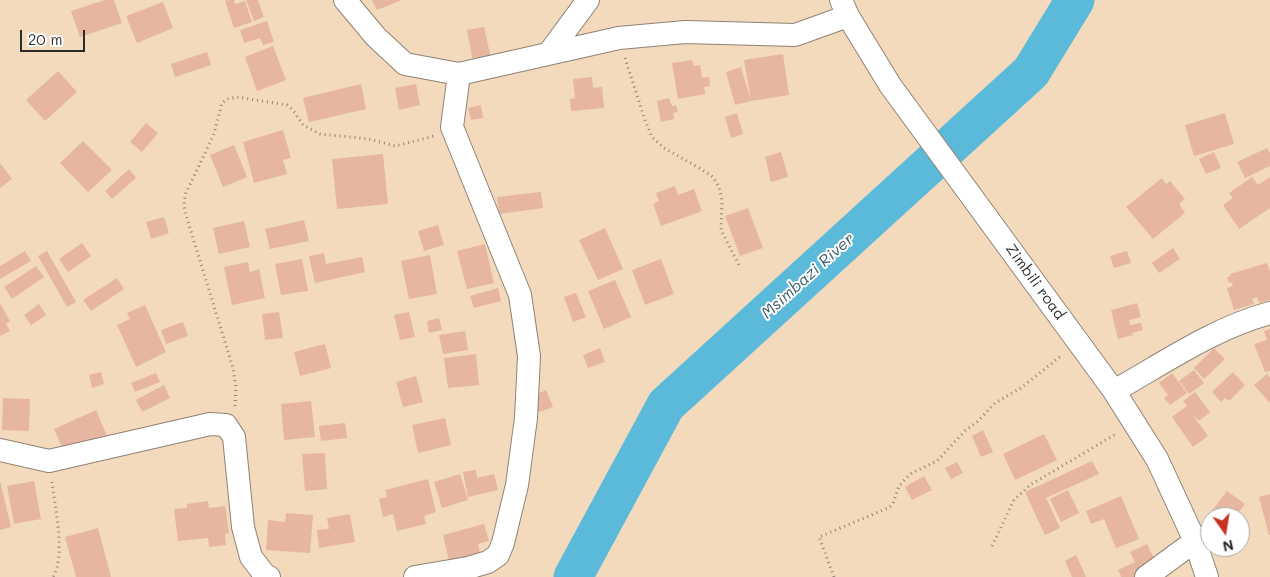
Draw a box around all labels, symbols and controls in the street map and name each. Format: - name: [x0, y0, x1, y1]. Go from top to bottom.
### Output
- scale bar: [22, 20, 88, 52]
- text: 20 m: [28, 29, 62, 49]
- water label: Msimbazi River: [757, 229, 859, 323]
- street label: Zimbili road: [1001, 241, 1069, 323]
- north arrow: [1200, 507, 1250, 557]
- text: N: [1221, 536, 1236, 557]

